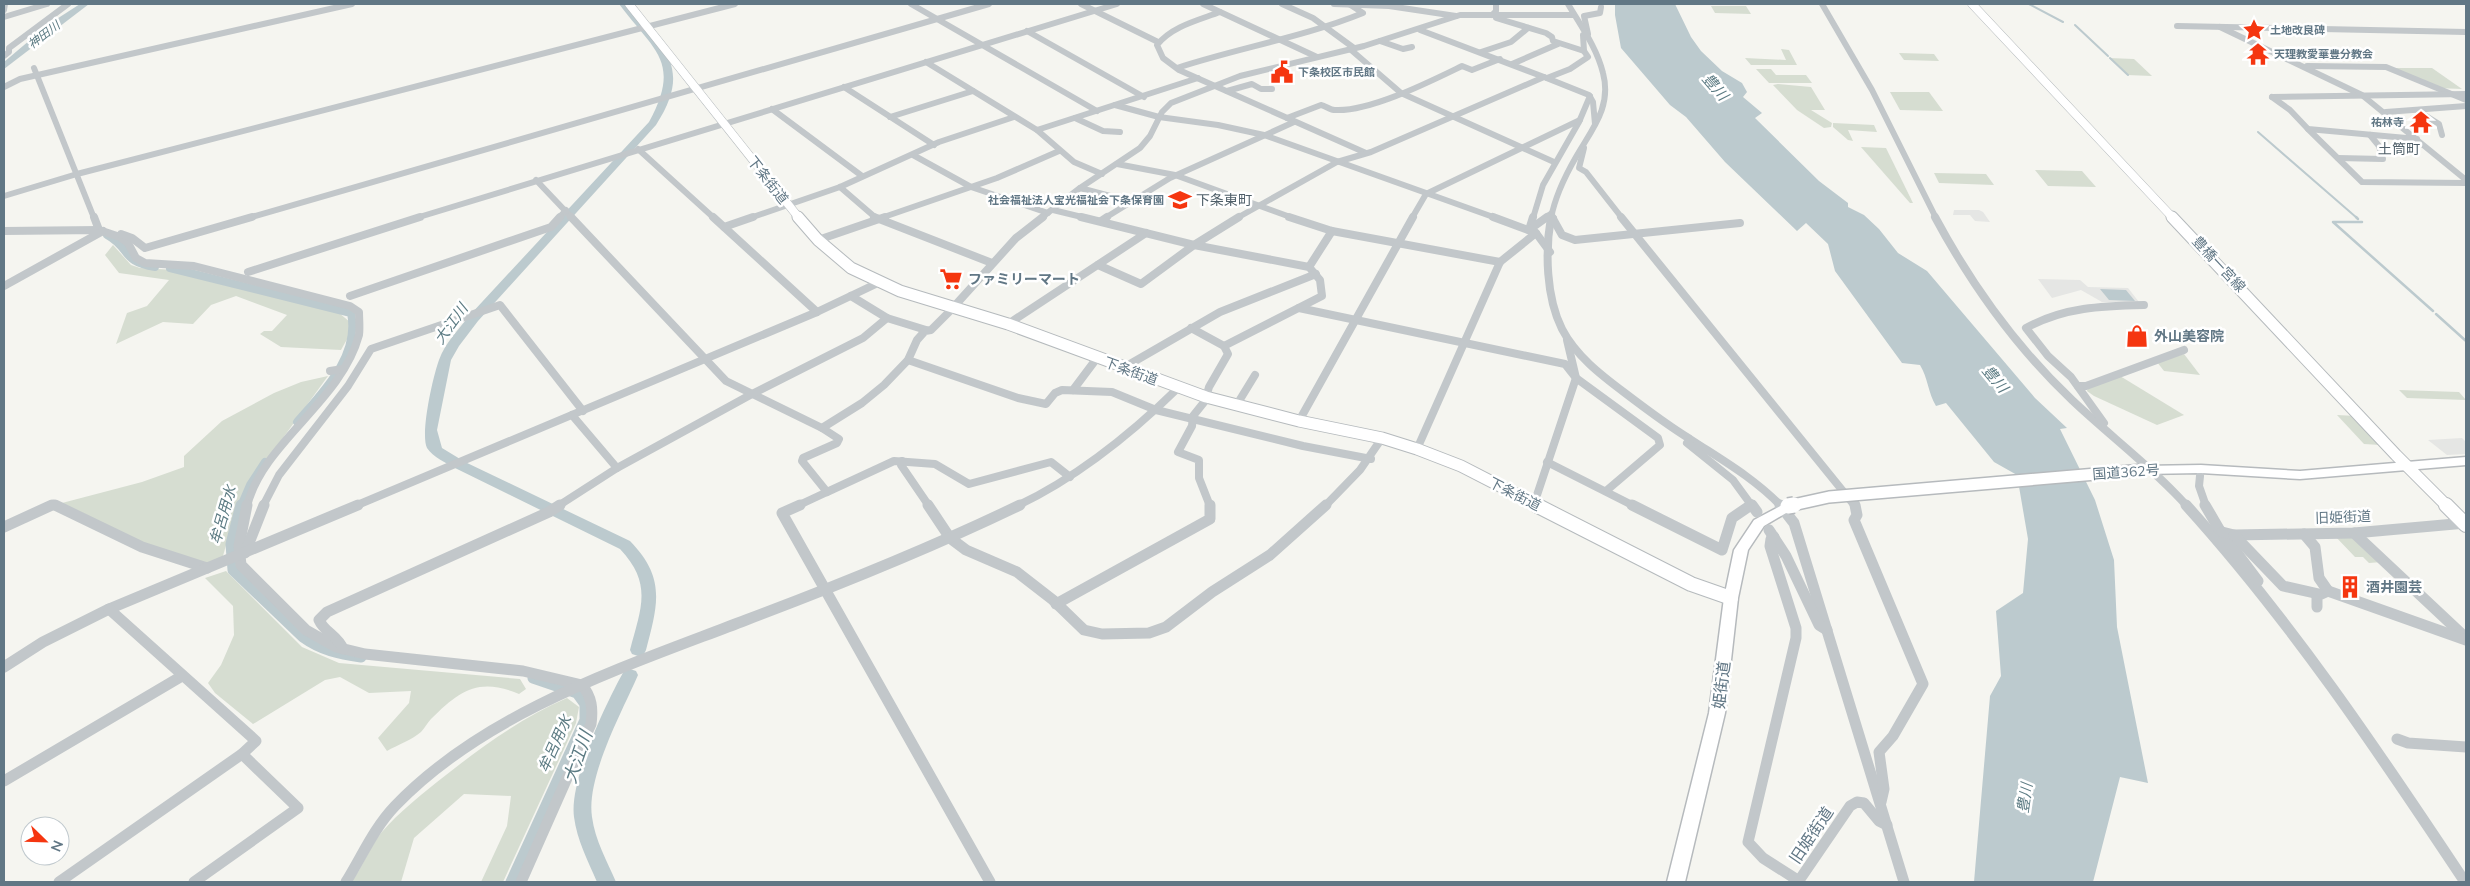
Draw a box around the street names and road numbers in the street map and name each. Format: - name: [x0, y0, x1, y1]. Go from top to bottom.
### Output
- street label: 下条街道: [744, 152, 792, 208]
- street label: 豊橋一宮線: [2189, 232, 2249, 296]
- street label: 下条街道: [1102, 353, 1160, 389]
- street label: 国道362号: [2092, 461, 2160, 483]
- street label: 下条街道: [1486, 473, 1544, 515]
- street label: 旧姫街道: [2315, 507, 2371, 527]
- street label: 姫街道: [1708, 660, 1734, 710]
- street label: 旧姫街道: [1785, 803, 1837, 867]

